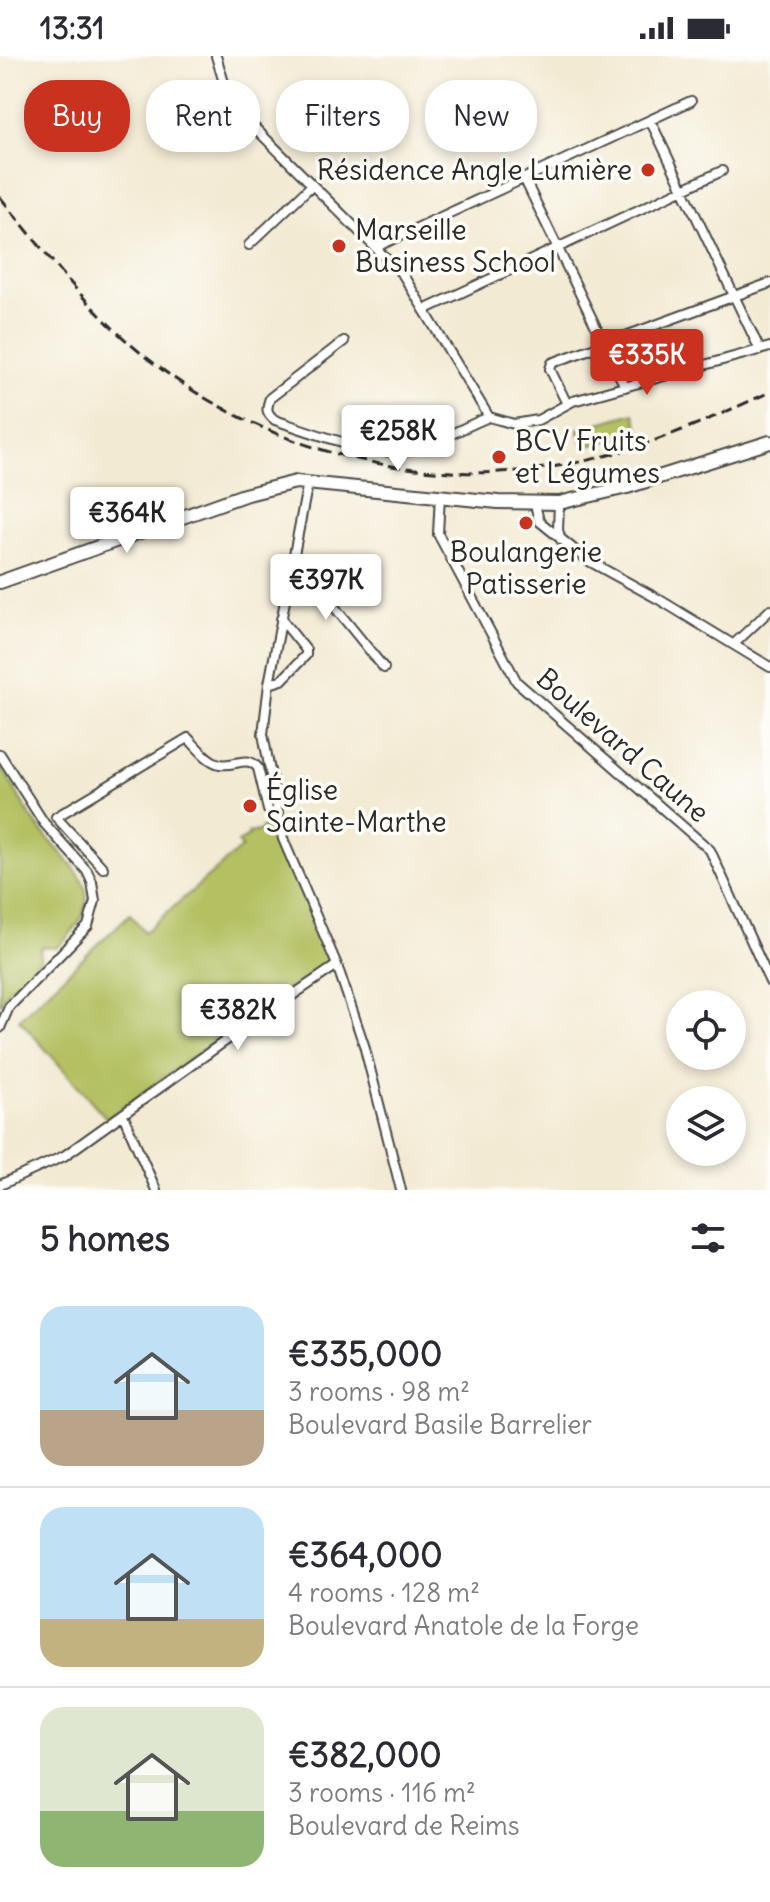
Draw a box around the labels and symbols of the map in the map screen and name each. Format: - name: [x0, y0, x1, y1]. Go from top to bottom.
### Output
- place label: Résidence Angle Lumière: [317, 152, 632, 188]
- marker: Résidence Angle Lumière: [639, 161, 657, 179]
- place label: Marseille Business School: [355, 212, 556, 280]
- marker: Marseille Business School: [330, 237, 348, 255]
- pin: €335K: [591, 329, 703, 397]
- pin: €258K: [342, 405, 454, 473]
- place label: BCV Fruits et Légumes: [515, 423, 660, 491]
- marker: BCV Fruits et Légumes: [490, 448, 508, 466]
- pin: €364K: [71, 487, 183, 555]
- marker: Boulangerie Patisserie: [517, 514, 535, 532]
- place label: Boulangerie Patisserie: [450, 534, 602, 602]
- pin: €397K: [270, 554, 382, 622]
- street label: Boulevard Caune: [529, 660, 717, 830]
- place label: Église Sainte-Marthe: [266, 771, 447, 840]
- marker: Église Sainte-Marthe: [241, 797, 259, 815]
- pin: €382K: [182, 984, 294, 1052]

